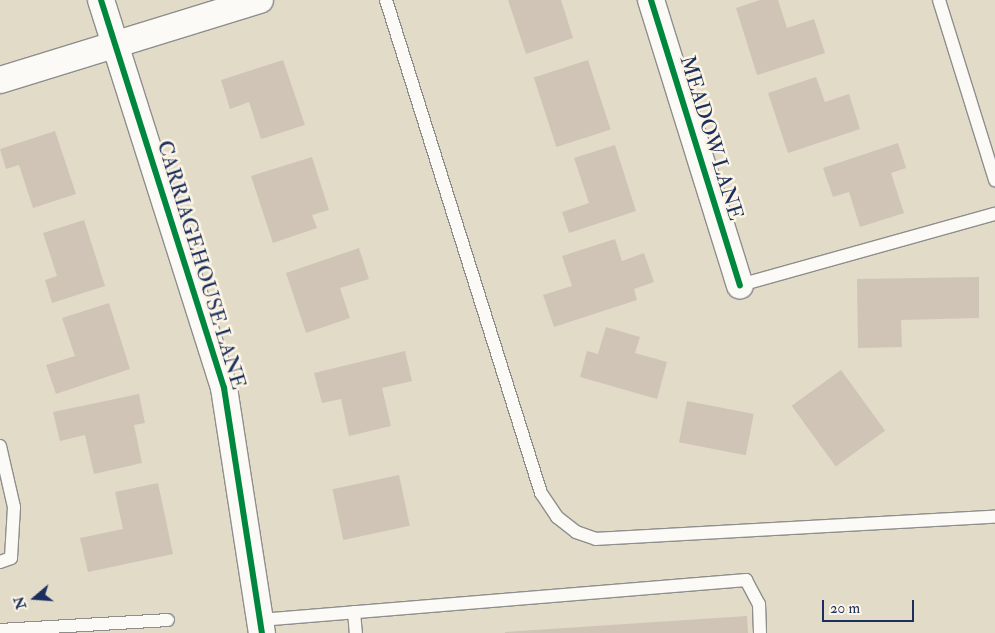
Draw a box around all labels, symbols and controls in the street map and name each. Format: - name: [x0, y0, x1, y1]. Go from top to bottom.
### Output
- street label: MEADOW LANE: [674, 53, 748, 223]
- street label: CARRIAGEHOUSE LANE: [151, 138, 251, 392]
- north arrow: [10, 573, 60, 623]
- scale bar: [825, 590, 918, 622]
- text: N: [10, 594, 30, 611]
- text: 20 m: [830, 599, 860, 618]

